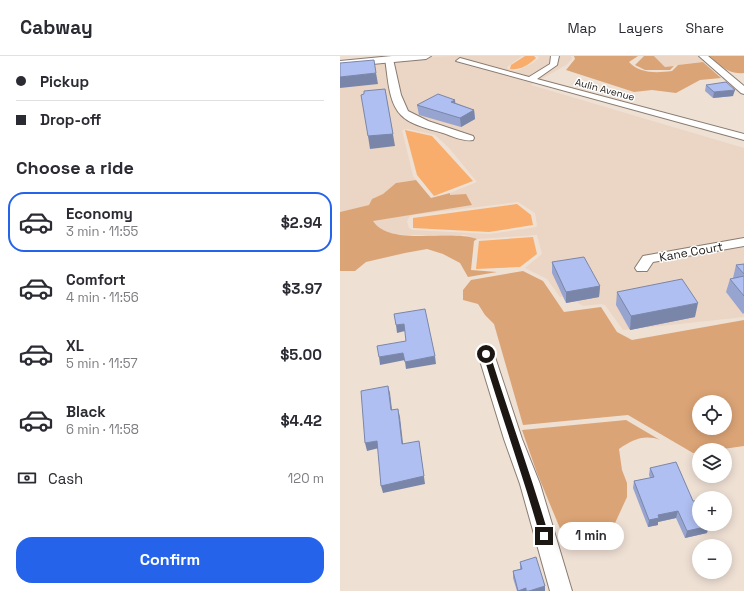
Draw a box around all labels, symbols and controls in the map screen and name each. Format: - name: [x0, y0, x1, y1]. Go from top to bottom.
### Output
- text: Cabway: [20, 15, 93, 40]
- text: Map: [567, 19, 597, 37]
- text: Layers: [619, 19, 663, 37]
- text: Share: [685, 19, 724, 37]
- text: Pickup: [40, 72, 89, 91]
- street label: Aulin Avenue: [574, 75, 636, 104]
- text: Drop-off: [40, 110, 101, 129]
- text: Choose a ride: [16, 156, 134, 179]
- icon: car: [18, 204, 54, 240]
- text: Economy: [66, 204, 133, 223]
- text: $2.94: [281, 213, 322, 232]
- text: 3 min · 11:55: [66, 223, 138, 240]
- street label: Kane Court: [658, 239, 724, 265]
- icon: car: [18, 270, 54, 306]
- text: Comfort: [66, 270, 126, 289]
- text: $3.97: [282, 279, 322, 298]
- text: 4 min · 11:56: [66, 289, 139, 306]
- icon: car: [18, 336, 54, 372]
- text: XL: [66, 336, 84, 355]
- text: $5.00: [280, 345, 322, 364]
- route start: [477, 345, 495, 363]
- text: 5 min · 11:57: [66, 355, 138, 372]
- map controls: [692, 395, 732, 579]
- button: locate: [692, 395, 732, 435]
- icon: car: [18, 402, 54, 438]
- text: Black: [66, 402, 106, 421]
- text: $4.42: [280, 411, 322, 430]
- text: 6 min · 11:58: [66, 421, 139, 438]
- button: layers: [692, 443, 732, 483]
- icon: cash: [16, 467, 38, 489]
- text: Cash: [48, 469, 83, 488]
- text: 120 m: [288, 470, 324, 487]
- button: +: [692, 491, 732, 531]
- callout: 1 min: [558, 522, 624, 550]
- route end: [535, 527, 553, 545]
- text: 1 min: [575, 527, 607, 544]
- button: Confirm: [16, 537, 324, 583]
- button: −: [692, 539, 732, 579]

